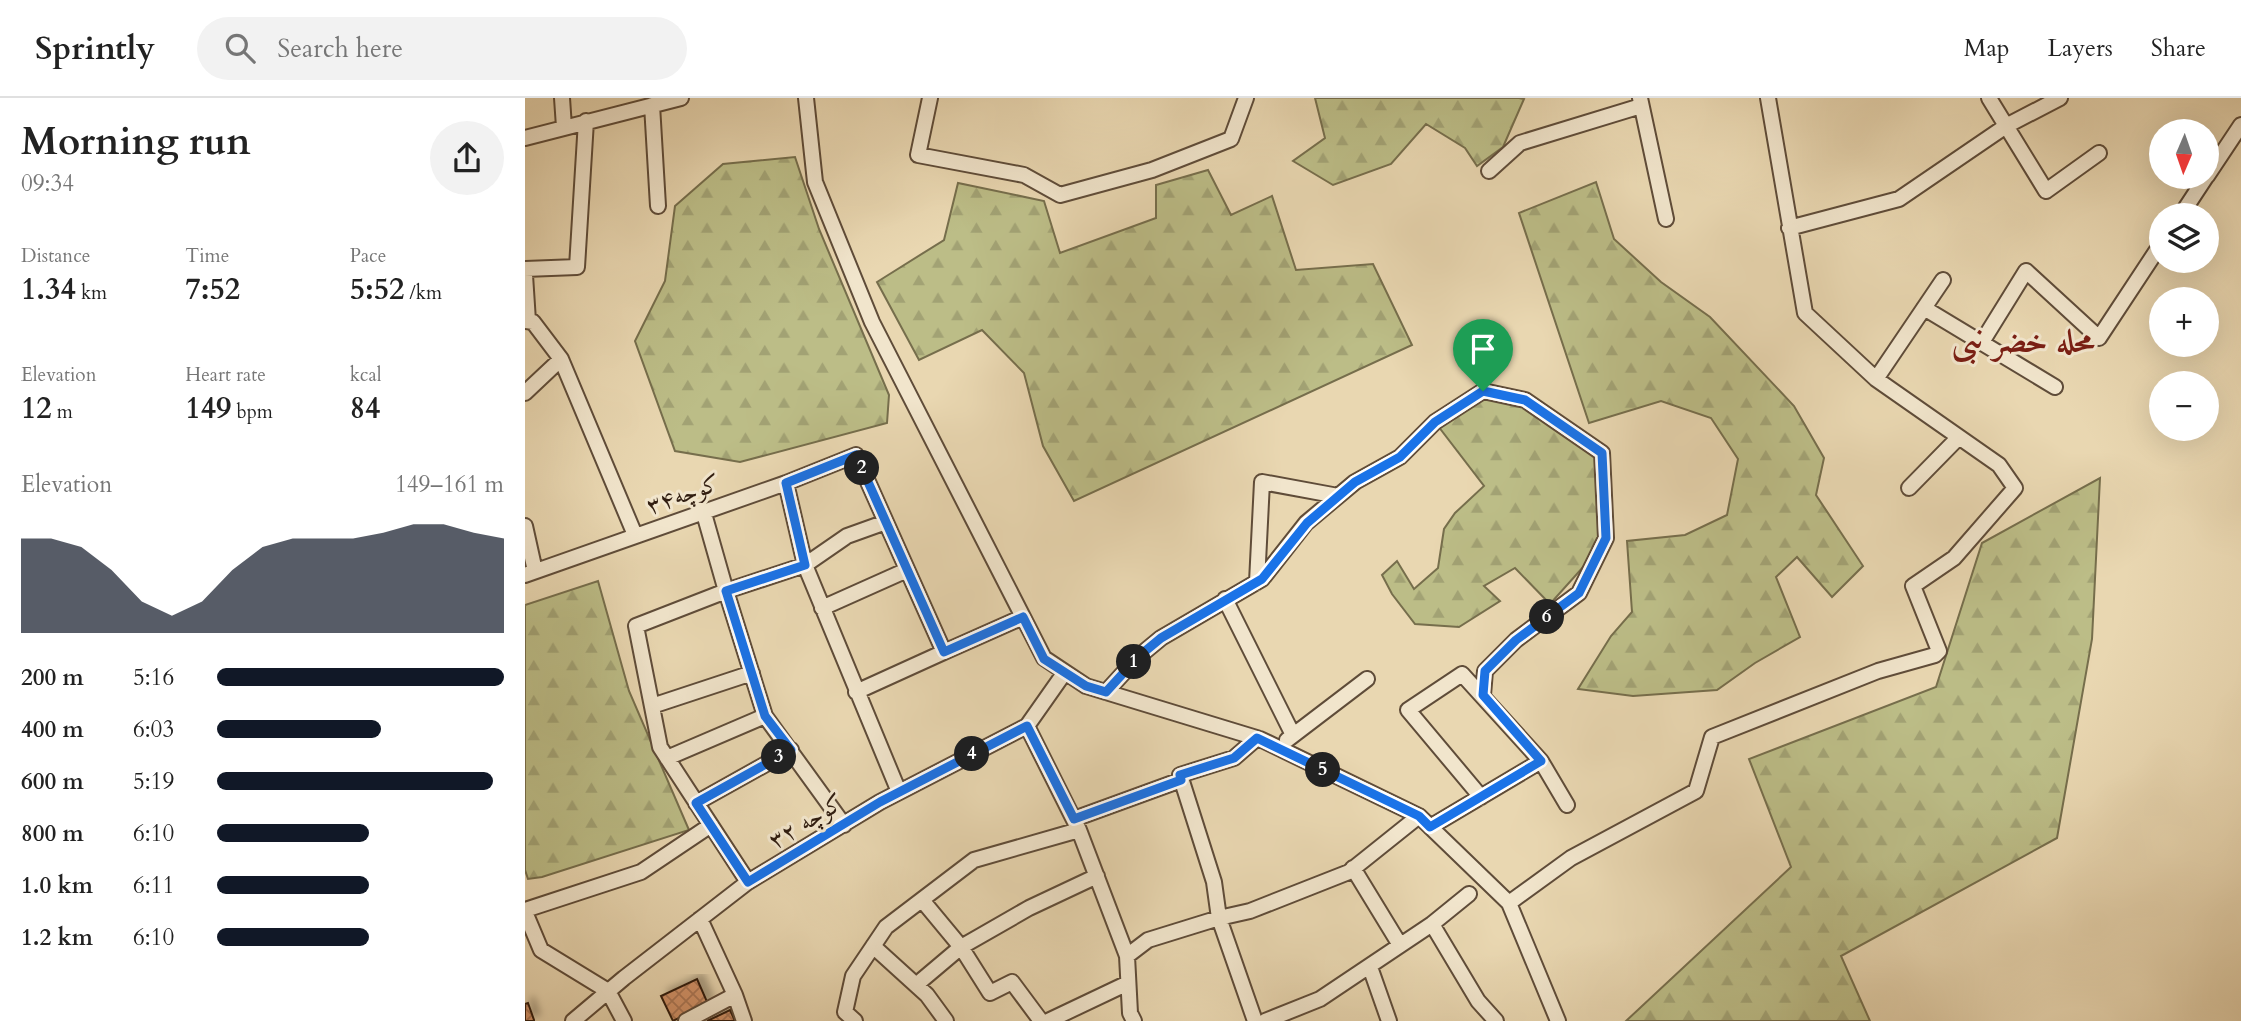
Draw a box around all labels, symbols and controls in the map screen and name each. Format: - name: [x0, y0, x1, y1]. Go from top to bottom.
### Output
- search box: [197, 17, 687, 80]
- text: Sprintly: [35, 26, 155, 71]
- icon: search: [221, 29, 259, 67]
- text: Search here: [277, 31, 403, 66]
- text: Map: [1964, 32, 2010, 65]
- text: Layers: [2048, 32, 2113, 65]
- text: Share: [2151, 32, 2206, 65]
- text: Morning run: [21, 116, 251, 168]
- north arrow: [2149, 119, 2219, 189]
- map controls: [2149, 119, 2219, 441]
- button: share: [430, 121, 504, 195]
- text: 09:34: [21, 168, 74, 199]
- button: layers: [2149, 203, 2219, 273]
- text: Distance: [21, 243, 90, 269]
- text: Time: [185, 243, 229, 269]
- text: Pace: [350, 243, 386, 269]
- text: 1.34: [21, 269, 76, 310]
- text: 7:52: [185, 269, 240, 310]
- text: 5:52: [350, 269, 404, 310]
- text: km: [76, 280, 107, 306]
- text: /km: [404, 280, 442, 306]
- button: +: [2149, 287, 2219, 357]
- pin: [1453, 319, 1513, 391]
- district label: محله خضر نبی: [1952, 320, 2095, 365]
- icon: arrive: [1464, 330, 1502, 368]
- text: Elevation: [21, 362, 96, 388]
- text: Heart rate: [185, 362, 266, 388]
- text: kcal: [350, 362, 382, 388]
- button: −: [2149, 371, 2219, 441]
- text: 12: [21, 388, 52, 429]
- text: 149: [185, 388, 231, 429]
- text: 84: [350, 388, 380, 429]
- text: m: [52, 399, 73, 425]
- text: bpm: [231, 399, 273, 425]
- pin: 2: [845, 450, 879, 486]
- text: 2: [857, 454, 866, 480]
- street label: کوچه۳۴: [642, 467, 724, 522]
- text: Elevation: [21, 469, 112, 500]
- text: 149–161 m: [395, 469, 504, 500]
- pin: 6: [1529, 600, 1565, 634]
- text: 6: [1542, 603, 1551, 629]
- pin: 1: [1117, 644, 1151, 680]
- text: 1: [1129, 648, 1138, 674]
- text: 200 m: [21, 662, 84, 693]
- text: 5:16: [133, 662, 174, 693]
- text: 400 m: [21, 714, 84, 745]
- text: 6:03: [133, 714, 174, 745]
- pin: 4: [955, 736, 989, 772]
- pin: 3: [761, 740, 797, 774]
- text: 4: [967, 740, 976, 766]
- text: 3: [774, 743, 783, 769]
- pin: 5: [1305, 752, 1341, 788]
- text: 5: [1318, 756, 1327, 782]
- text: 600 m: [21, 766, 84, 797]
- text: 5:19: [133, 766, 174, 797]
- street label: کوچه ۳۲: [762, 786, 850, 857]
- text: 800 m: [21, 818, 84, 849]
- text: 6:10: [133, 818, 174, 849]
- text: 1.0 km: [21, 870, 93, 901]
- text: 6:11: [133, 870, 174, 901]
- text: 1.2 km: [21, 922, 93, 953]
- text: 6:10: [133, 922, 174, 953]

